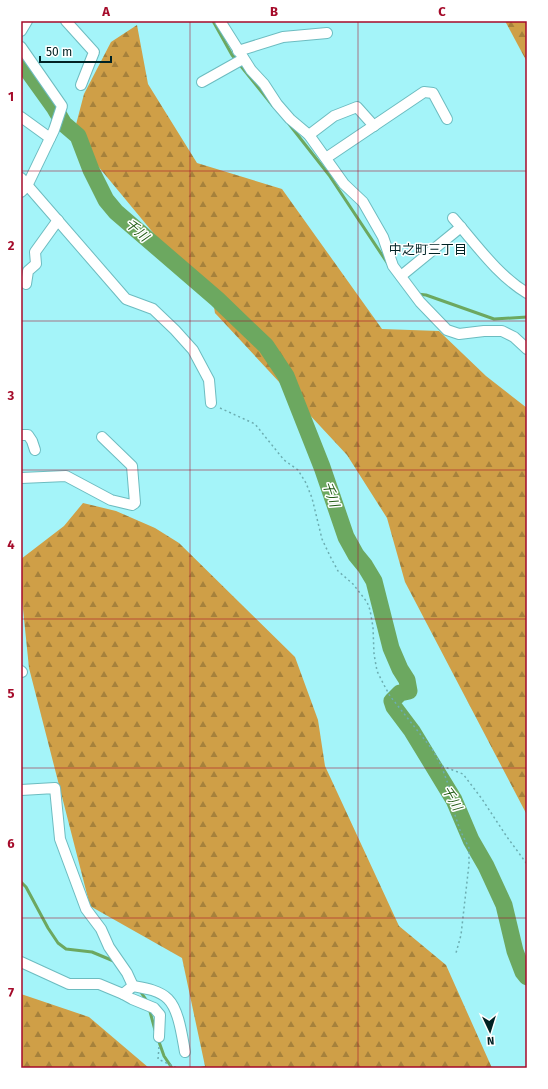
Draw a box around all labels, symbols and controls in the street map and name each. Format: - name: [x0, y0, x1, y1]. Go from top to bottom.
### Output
- text: A: [101, 4, 110, 19]
- text: B: [270, 4, 278, 19]
- text: C: [438, 4, 446, 19]
- scale bar: [40, 38, 111, 64]
- text: 50 m: [46, 45, 72, 59]
- text: 1: [8, 89, 14, 104]
- water label: 千川: [122, 216, 153, 245]
- text: 2: [8, 238, 15, 253]
- district label: 中之町三丁目: [389, 242, 467, 257]
- text: 3: [7, 388, 15, 403]
- water label: 千川: [320, 479, 343, 511]
- text: 4: [7, 537, 15, 552]
- text: 5: [8, 686, 15, 701]
- water label: 千川: [439, 783, 466, 815]
- text: 6: [7, 836, 15, 851]
- text: 7: [8, 985, 14, 1000]
- north arrow: [470, 1011, 510, 1051]
- text: N: [487, 1034, 495, 1047]

